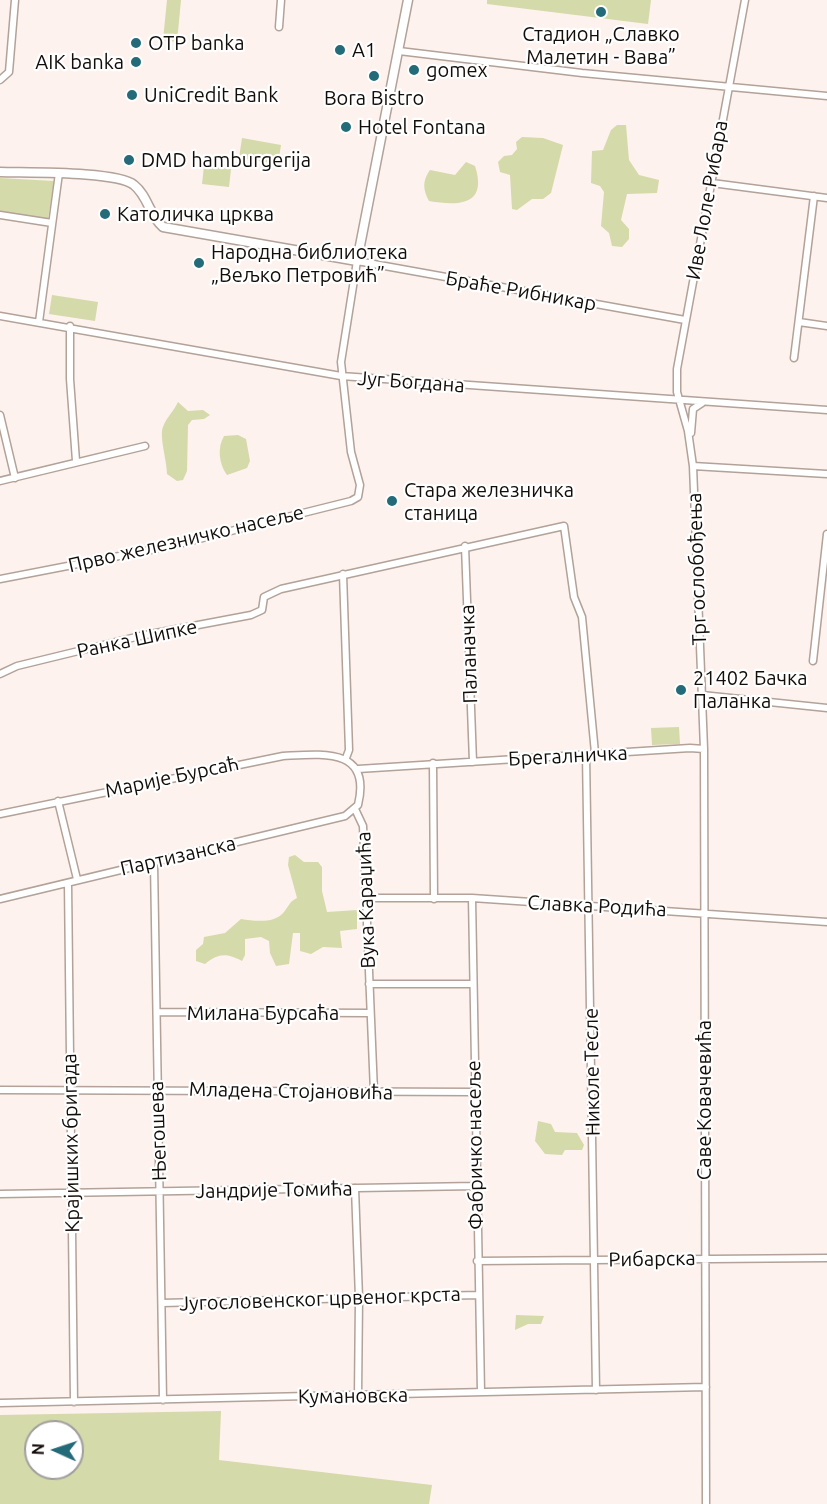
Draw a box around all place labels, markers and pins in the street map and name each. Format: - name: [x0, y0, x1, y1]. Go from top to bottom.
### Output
- marker: Стадион „Славко Малетин - Вава”: [594, 5, 608, 19]
- place label: Стадион „Славко Малетин - Вава”: [522, 22, 680, 69]
- place label: OTP banka: [148, 31, 245, 55]
- marker: OTP banka: [129, 36, 143, 50]
- place label: A1: [352, 38, 376, 62]
- marker: A1: [333, 43, 347, 57]
- place label: AIK banka: [35, 50, 124, 74]
- marker: AIK banka: [129, 55, 143, 69]
- place label: gomex: [426, 58, 488, 82]
- marker: gomex: [407, 63, 421, 77]
- marker: Bora Bistro: [367, 69, 381, 83]
- place label: UniCredit Bank: [144, 83, 278, 107]
- place label: Bora Bistro: [324, 86, 424, 110]
- marker: UniCredit Bank: [125, 88, 139, 102]
- place label: Hotel Fontana: [358, 115, 486, 139]
- marker: Hotel Fontana: [339, 120, 353, 134]
- place label: DMD hamburgerija: [141, 148, 311, 172]
- marker: DMD hamburgerija: [122, 153, 136, 167]
- place label: Католичка црква: [117, 202, 274, 226]
- marker: Католичка црква: [98, 207, 112, 221]
- place label: Народна библиотека „Вељко Петровић”: [211, 240, 408, 287]
- marker: Народна библиотека „Вељко Петровић”: [192, 256, 206, 270]
- place label: Стара железничка станица: [404, 478, 574, 525]
- marker: Стара железничка станица: [385, 494, 399, 508]
- place label: 21402 Бачка Паланка: [693, 666, 808, 713]
- marker: 21402 Бачка Паланка: [674, 683, 688, 697]

